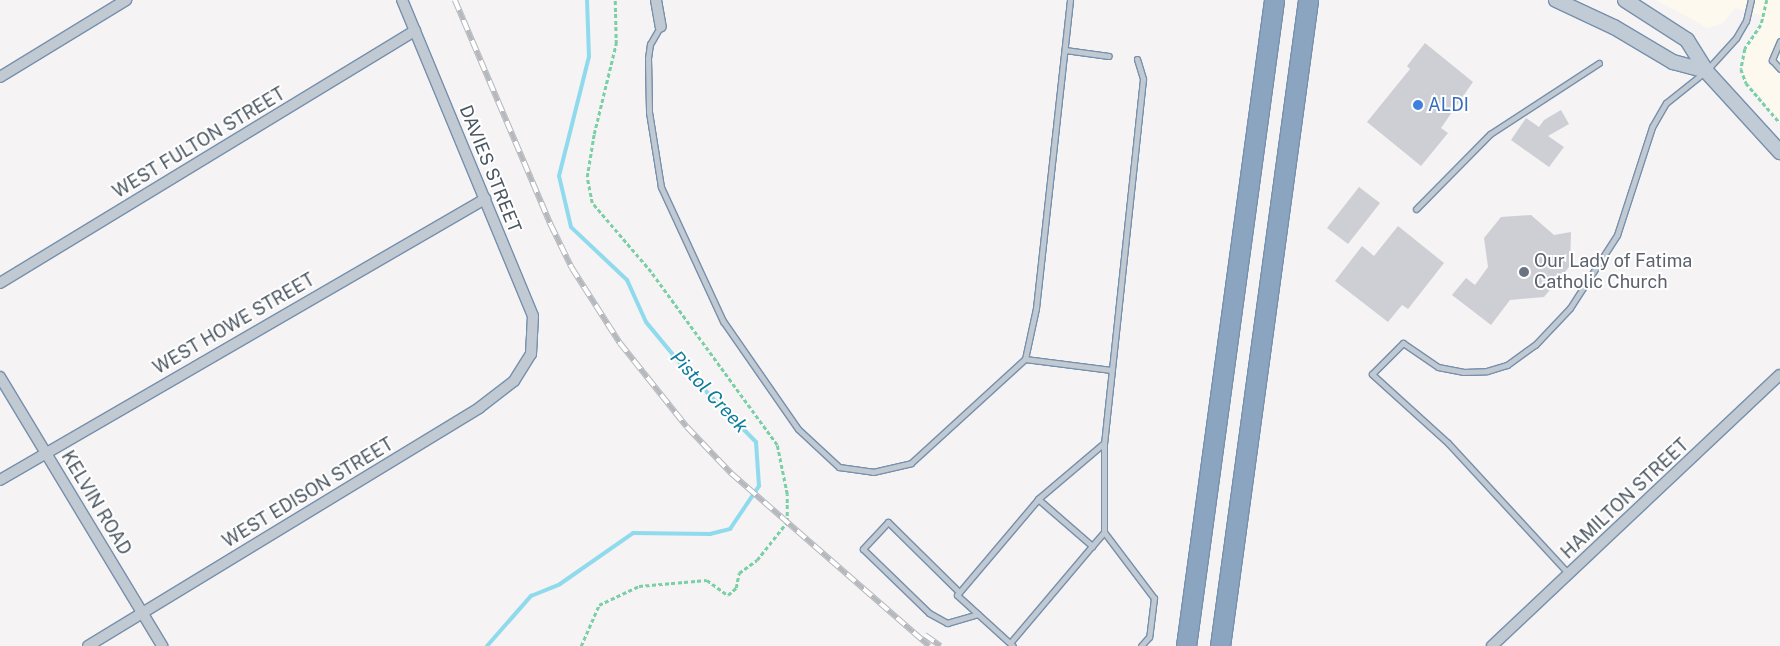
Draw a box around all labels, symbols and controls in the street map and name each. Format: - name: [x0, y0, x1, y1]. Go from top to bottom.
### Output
- street label: WEST FULTON STREET: [109, 83, 289, 203]
- place label: ALDI: [1428, 94, 1469, 116]
- marker: ALDI: [1412, 99, 1424, 111]
- street label: DAVIES STREET: [455, 102, 525, 236]
- place label: Our Lady of Fatima Catholic Church: [1534, 251, 1692, 294]
- marker: Our Lady of Fatima Catholic Church: [1518, 266, 1530, 278]
- street label: WEST HOWE STREET: [149, 269, 319, 379]
- water label: Pistol Creek: [665, 346, 753, 438]
- street label: WEST EDISON STREET: [219, 433, 397, 553]
- street label: HAMILTON STREET: [1557, 434, 1693, 564]
- street label: KELVIN ROAD: [56, 447, 136, 559]

